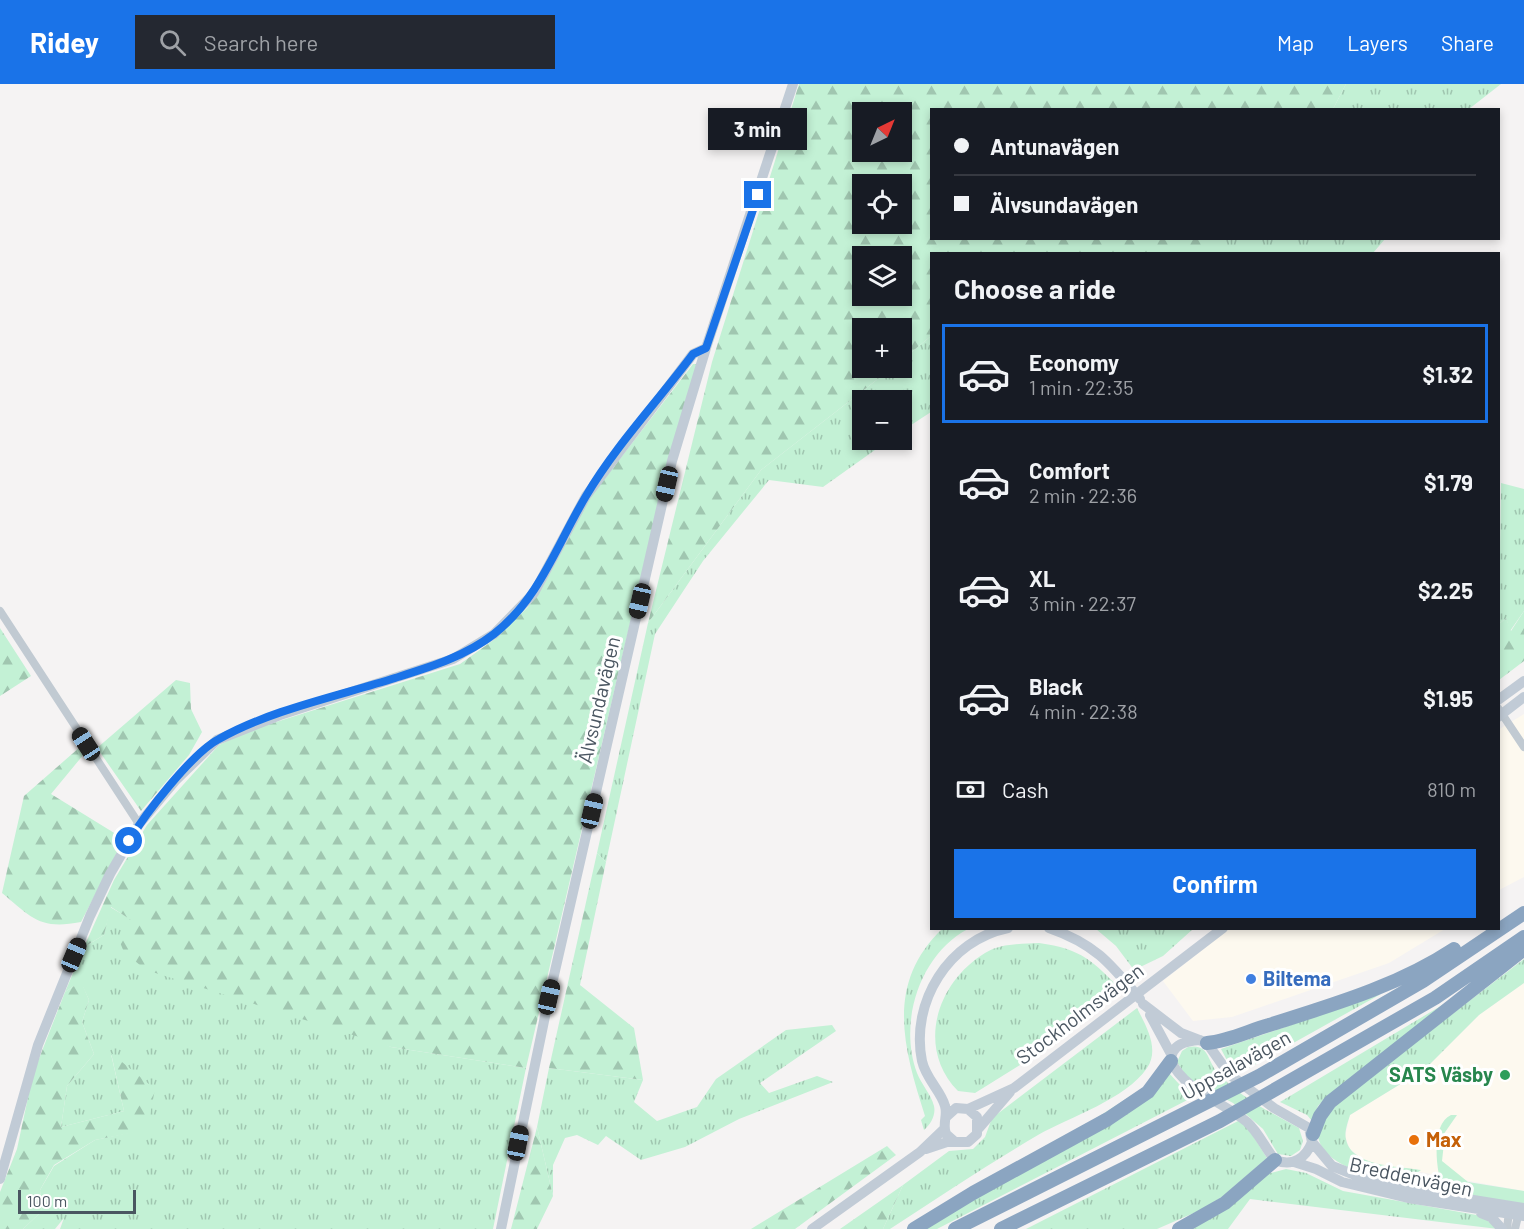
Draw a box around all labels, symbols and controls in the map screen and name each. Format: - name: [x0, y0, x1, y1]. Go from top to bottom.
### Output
- search box: [135, 15, 555, 69]
- text: Ridey: [30, 25, 99, 59]
- icon: search: [156, 26, 189, 59]
- text: Search here: [204, 29, 318, 55]
- text: Map: [1277, 30, 1314, 55]
- text: Layers: [1347, 30, 1408, 55]
- text: Share: [1441, 30, 1494, 55]
- north arrow: [852, 102, 912, 162]
- map controls: [852, 102, 912, 450]
- callout: 3 min: [708, 108, 807, 150]
- text: 3 min: [734, 117, 781, 141]
- text: Antunavägen: [990, 133, 1119, 159]
- button: locate: [852, 174, 912, 234]
- route end: [744, 181, 771, 208]
- text: Älvsundavägen: [990, 191, 1138, 217]
- button: layers: [852, 246, 912, 306]
- text: Choose a ride: [954, 272, 1116, 304]
- button: +: [852, 318, 912, 378]
- icon: car: [957, 347, 1011, 401]
- text: Economy: [1029, 349, 1119, 375]
- text: $1.32: [1422, 361, 1473, 387]
- text: 1 min · 22:35: [1029, 375, 1133, 399]
- button: −: [852, 390, 912, 450]
- icon: car: [957, 455, 1011, 509]
- text: Comfort: [1029, 457, 1110, 483]
- car: [654, 464, 680, 504]
- text: $1.79: [1424, 469, 1473, 495]
- text: 2 min · 22:36: [1029, 483, 1137, 507]
- icon: car: [957, 563, 1011, 617]
- text: XL: [1029, 565, 1055, 591]
- text: $2.25: [1418, 577, 1473, 603]
- car: [627, 581, 653, 621]
- text: 3 min · 22:37: [1029, 591, 1136, 615]
- street label: Älvsundavägen: [572, 634, 624, 765]
- icon: car: [957, 671, 1011, 725]
- text: Black: [1029, 673, 1083, 699]
- text: $1.95: [1423, 685, 1473, 711]
- text: 4 min · 22:38: [1029, 699, 1138, 723]
- car: [69, 724, 103, 764]
- icon: cash: [954, 773, 987, 806]
- text: Cash: [1002, 776, 1049, 802]
- text: 810 m: [1427, 777, 1476, 801]
- car: [579, 791, 605, 831]
- route start: [115, 827, 142, 854]
- button: Confirm: [954, 849, 1476, 918]
- car: [59, 935, 89, 975]
- street label: Stockholmsvägen: [1011, 957, 1148, 1069]
- place label: Biltema: [1263, 966, 1331, 990]
- marker: Biltema: [1244, 972, 1258, 986]
- car: [536, 977, 562, 1017]
- street label: Uppsalavägen: [1177, 1024, 1294, 1104]
- place label: SATS Väsby: [1389, 1062, 1493, 1086]
- marker: SATS Väsby: [1498, 1068, 1512, 1082]
- car: [506, 1124, 530, 1162]
- place label: Max: [1426, 1127, 1462, 1151]
- marker: Max: [1407, 1133, 1421, 1147]
- street label: Breddenvägen: [1348, 1151, 1475, 1201]
- scale bar: [18, 1187, 136, 1214]
- text: 100 m: [27, 1191, 67, 1210]

